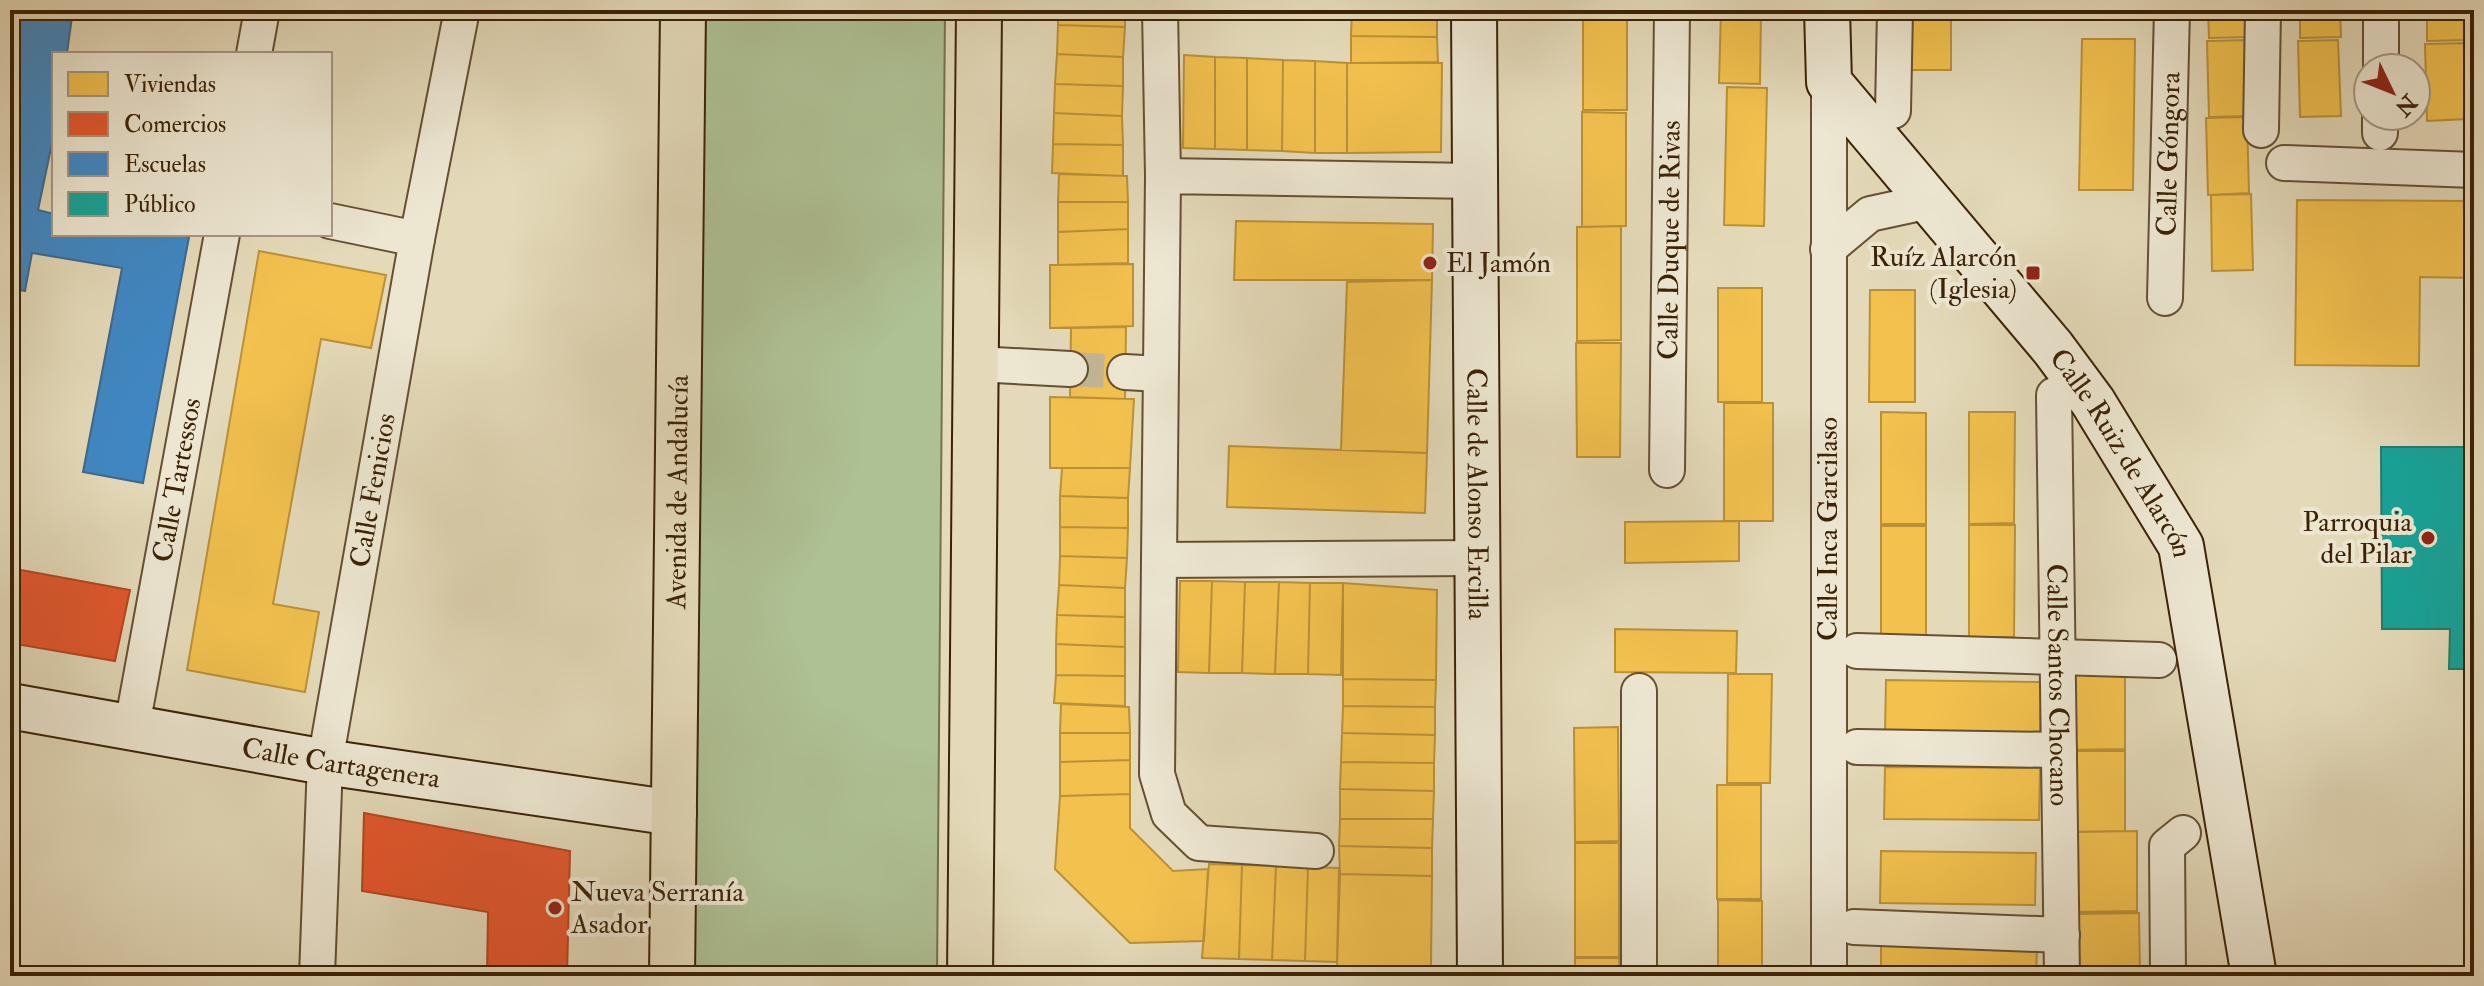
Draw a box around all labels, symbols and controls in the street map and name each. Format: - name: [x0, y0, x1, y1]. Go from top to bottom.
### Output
- legend: [52, 52, 332, 236]
- north arrow: [2352, 52, 2432, 132]
- text: Viviendas: [124, 69, 216, 100]
- street label: Calle Góngora: [2149, 71, 2188, 237]
- text: N: [2389, 87, 2424, 122]
- text: Comercios: [124, 109, 226, 140]
- street label: Calle Duque de Rivas: [1651, 120, 1688, 360]
- text: Escuelas: [124, 149, 206, 180]
- text: Público: [124, 189, 196, 220]
- place label: Ruíz Alarcón (Iglesia): [1870, 240, 2017, 307]
- place label: El Jamón: [1446, 246, 1551, 281]
- marker: El Jamón: [1421, 254, 1439, 272]
- marker: Ruíz Alarcón (Iglesia): [2024, 264, 2042, 282]
- street label: Calle Ruiz de Alarcón: [2042, 342, 2200, 560]
- street label: Calle de Alonso Ercilla: [1459, 368, 1495, 621]
- street label: Avenida de Andalucía: [659, 374, 696, 610]
- street label: Calle Tartessos: [145, 395, 209, 565]
- street label: Calle Fenicios: [342, 411, 404, 570]
- street label: Calle Inca Garcilaso: [1811, 417, 1846, 641]
- place label: Parroquia del Pilar: [2302, 505, 2413, 572]
- marker: Parroquia del Pilar: [2419, 529, 2437, 547]
- street label: Calle Santos Chocano: [2039, 563, 2077, 806]
- street label: Calle Cartagenera: [239, 730, 443, 796]
- place label: Nueva Serranía Asador: [570, 875, 744, 942]
- marker: Nueva Serranía Asador: [546, 899, 564, 917]

